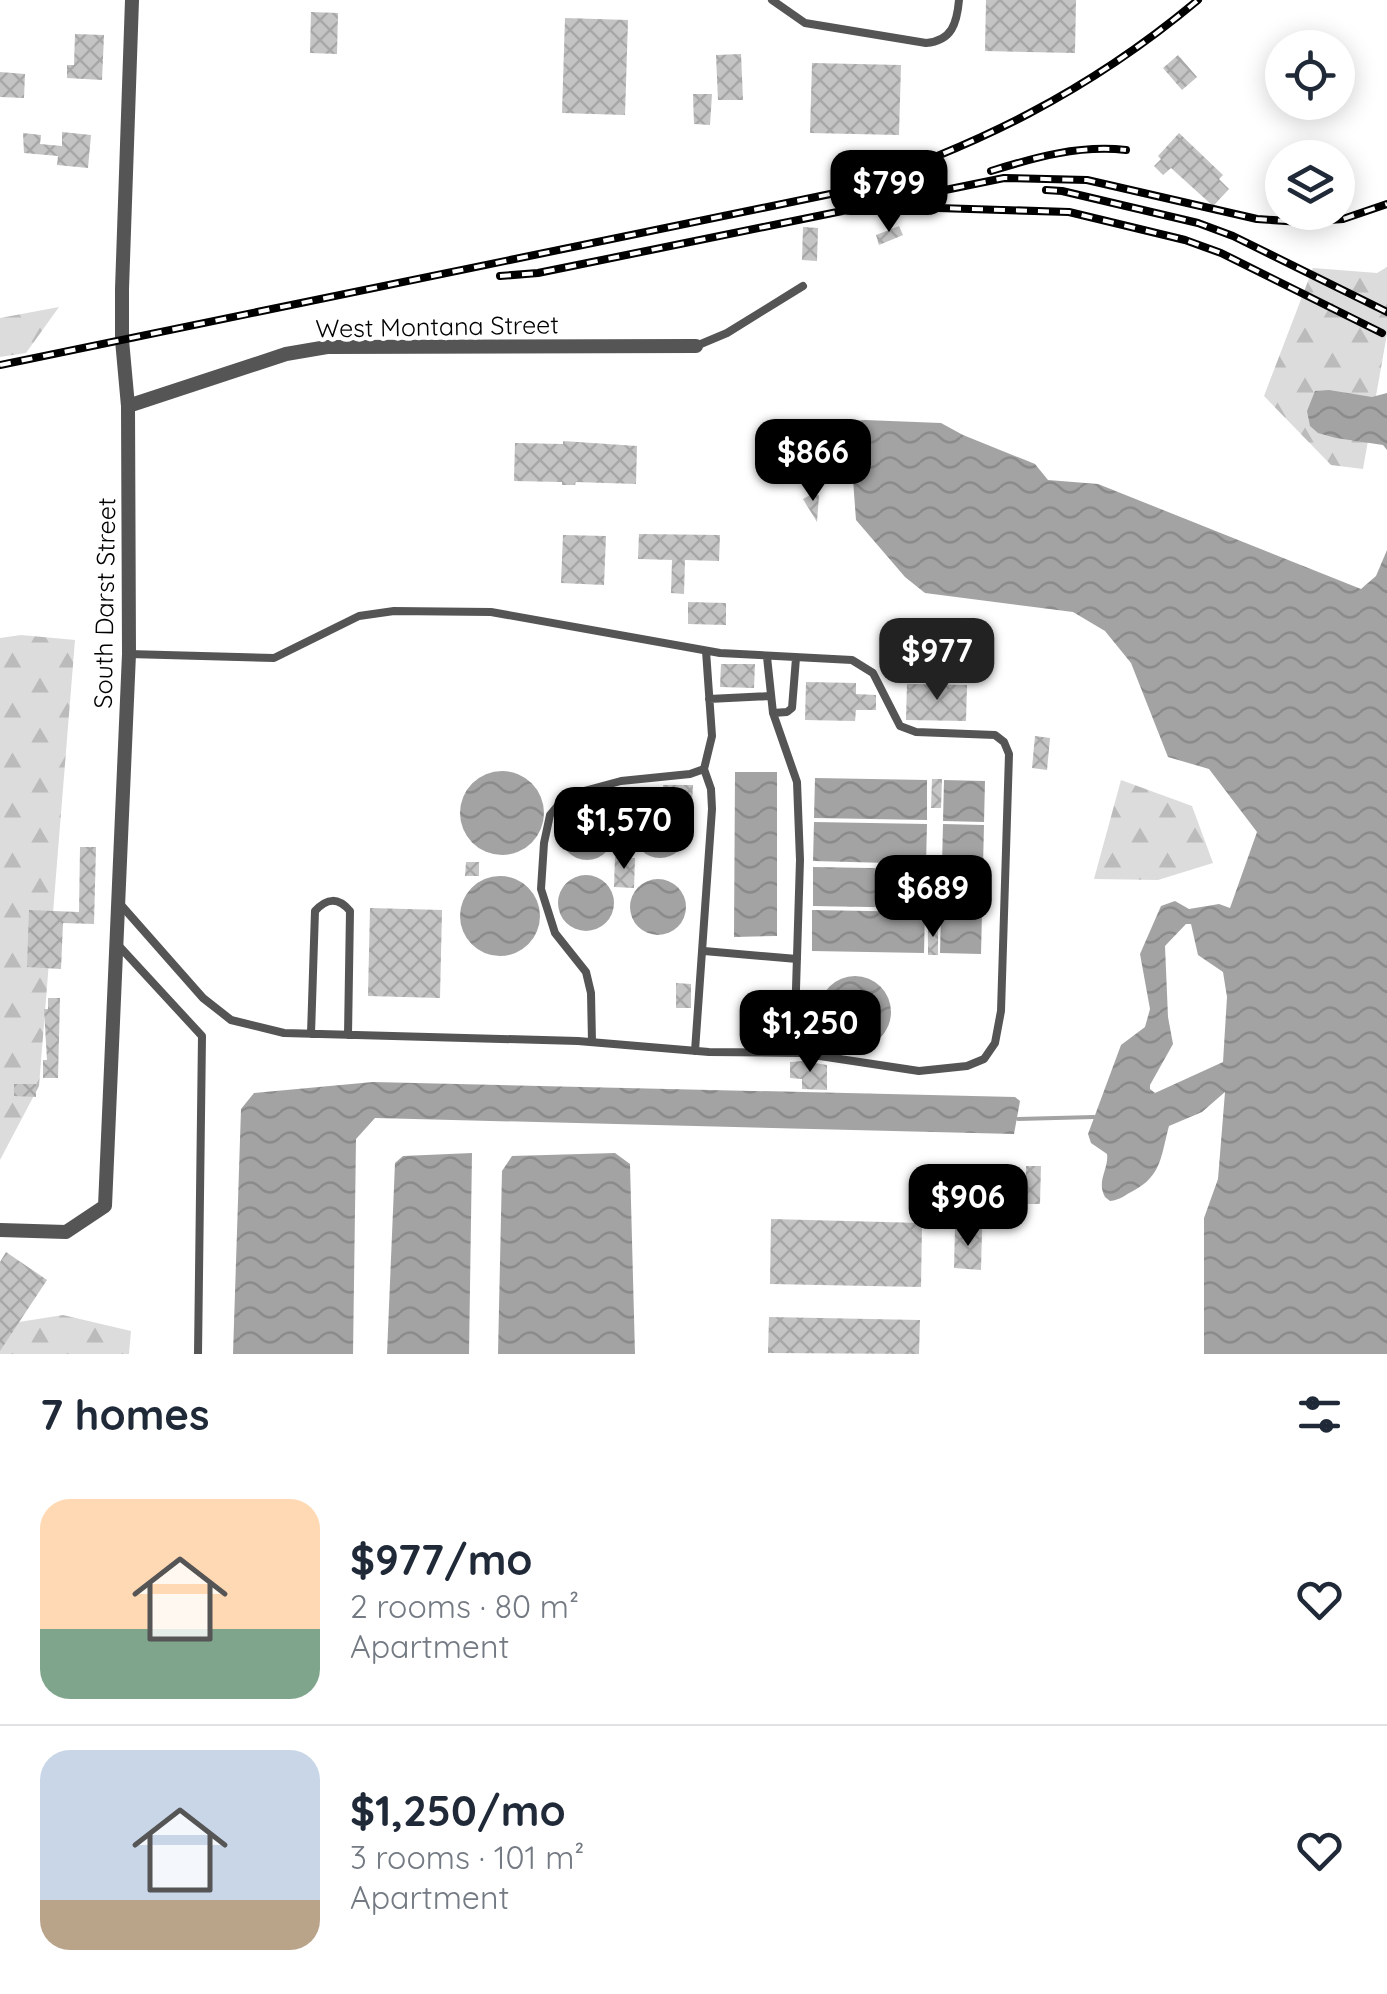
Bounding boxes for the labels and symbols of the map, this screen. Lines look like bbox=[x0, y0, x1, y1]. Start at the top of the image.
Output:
pin: $799 bbox=[830, 150, 948, 235]
street label: West Montana Street bbox=[315, 308, 559, 344]
pin: $866 bbox=[754, 419, 872, 504]
street label: South Darst Street bbox=[87, 497, 121, 709]
pin: $977 bbox=[878, 618, 996, 703]
pin: $1,570 bbox=[543, 787, 705, 872]
pin: $689 bbox=[874, 855, 992, 940]
pin: $1,250 bbox=[729, 990, 891, 1075]
pin: $906 bbox=[909, 1164, 1027, 1249]

